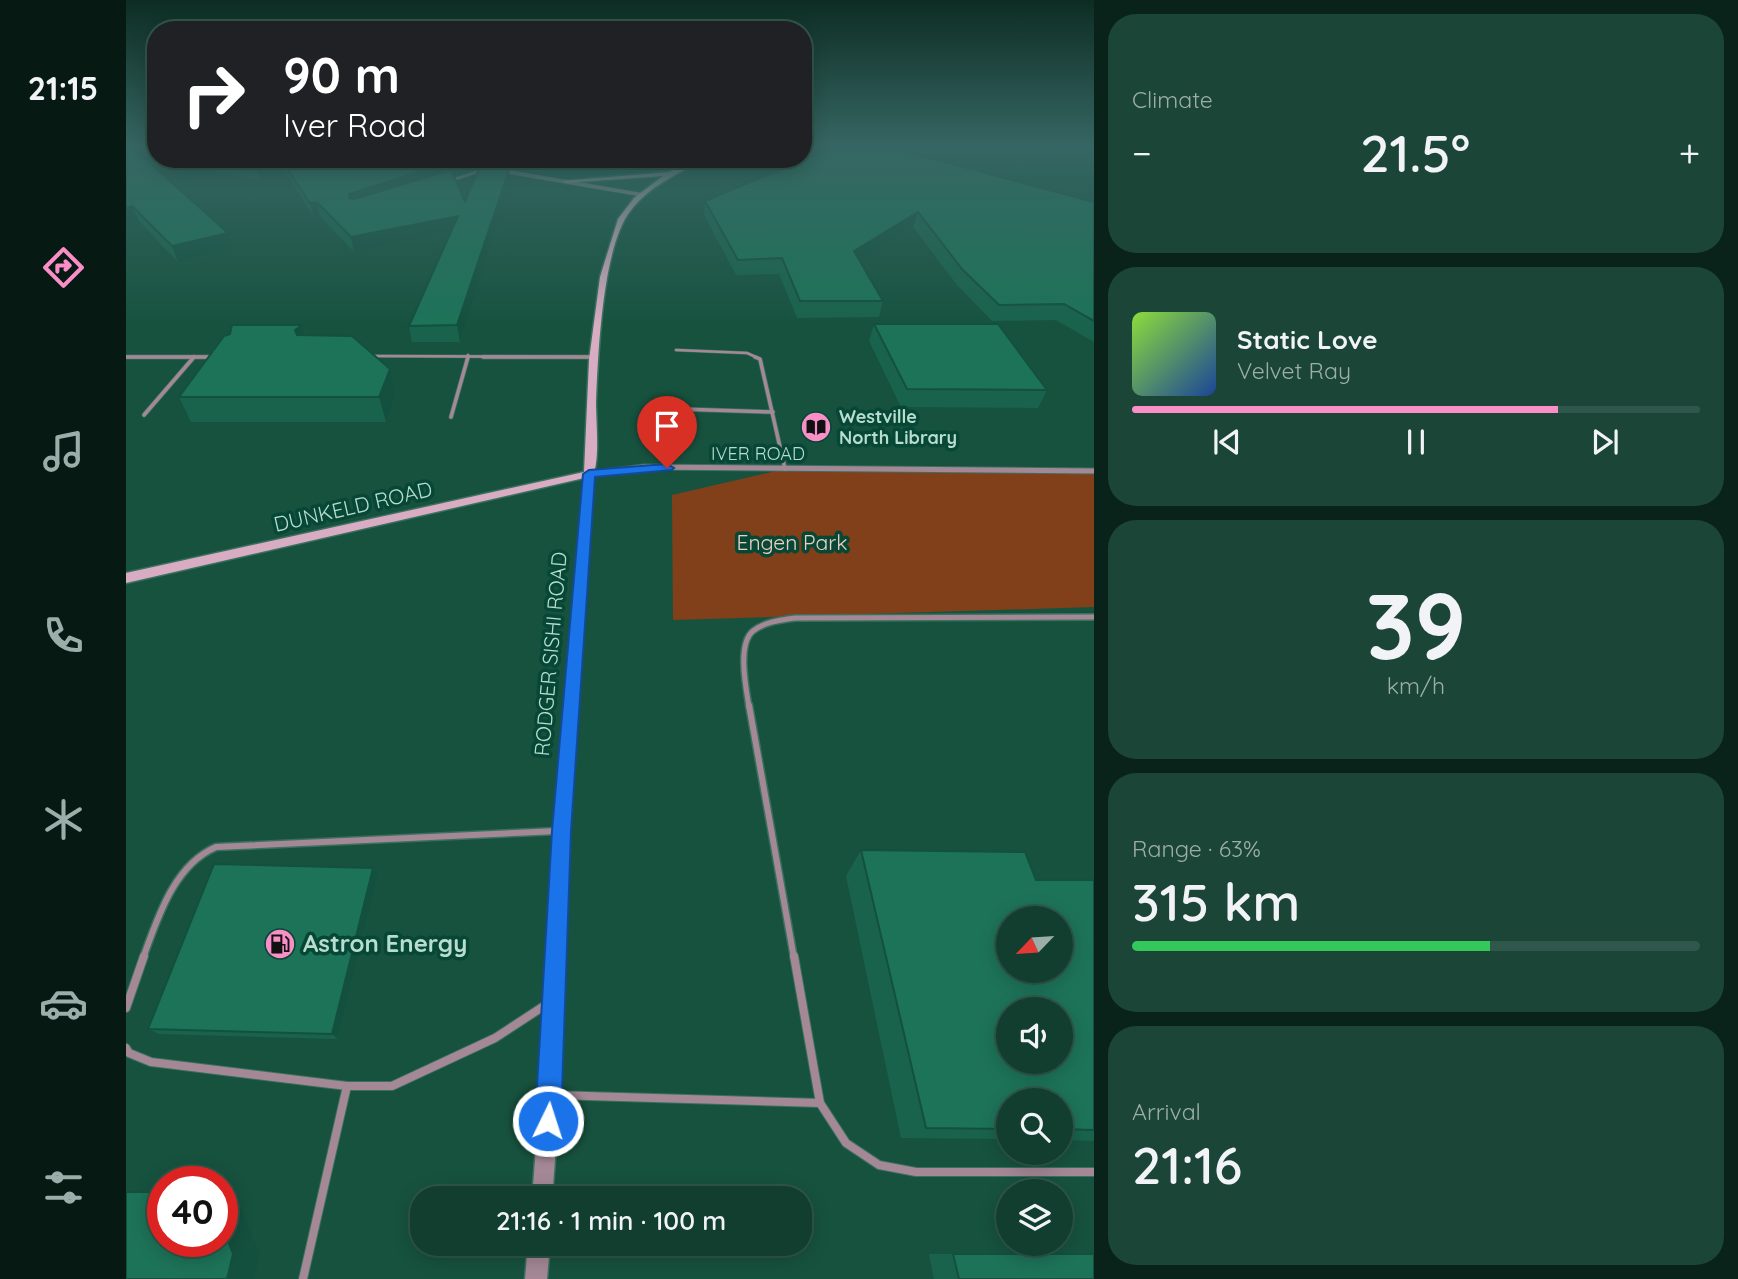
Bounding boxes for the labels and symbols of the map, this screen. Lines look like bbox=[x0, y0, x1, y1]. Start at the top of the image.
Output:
pin bbox=[637, 396, 697, 468]
place label: Westville North Library bbox=[839, 405, 957, 449]
library icon: Westville North Library bbox=[799, 410, 833, 444]
street label: IVER ROAD bbox=[711, 442, 805, 465]
street label: DUNKELD ROAD bbox=[271, 475, 435, 537]
park label: Engen Park bbox=[737, 529, 847, 555]
street label: RODGER SISHI ROAD bbox=[528, 551, 572, 757]
north arrow bbox=[996, 906, 1073, 984]
fuel station icon: Astron Energy bbox=[263, 927, 297, 961]
place label: Astron Energy bbox=[303, 928, 467, 958]
position arrow bbox=[511, 1084, 585, 1158]
speed limit sign: 40 bbox=[147, 1166, 238, 1257]

